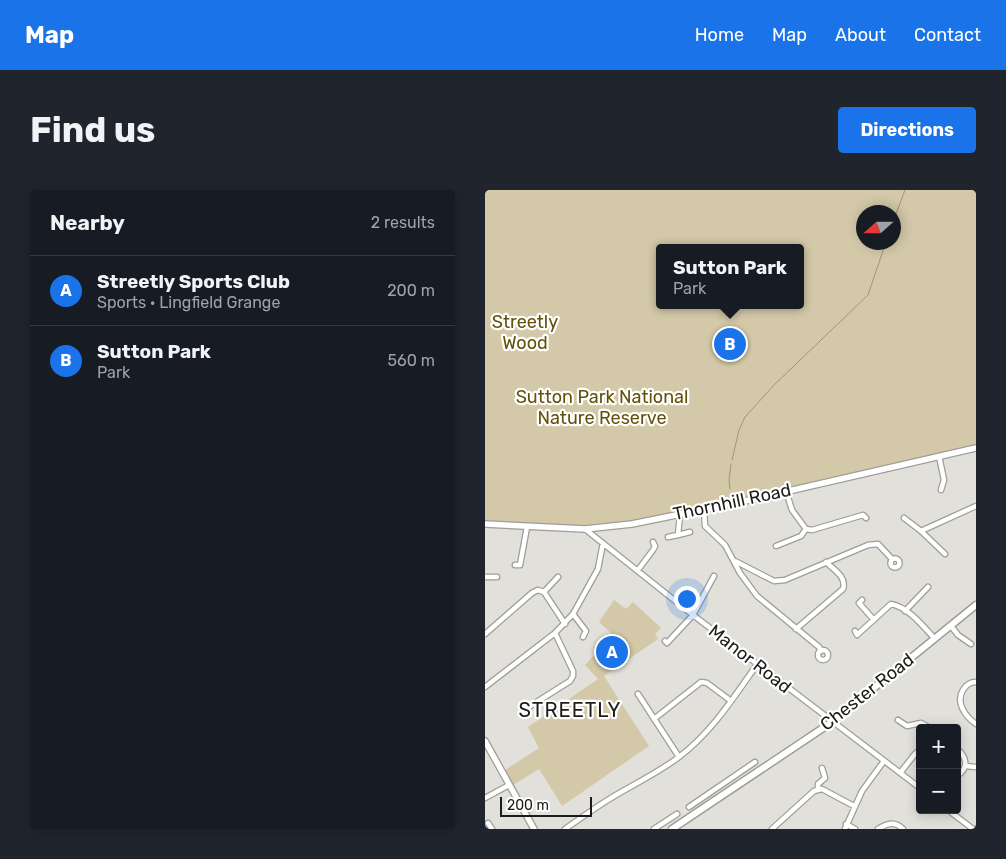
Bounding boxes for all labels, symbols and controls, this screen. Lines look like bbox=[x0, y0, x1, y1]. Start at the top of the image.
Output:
text: Map bbox=[25, 21, 74, 49]
text: Home bbox=[695, 24, 744, 46]
text: Map bbox=[772, 24, 807, 46]
text: About bbox=[835, 24, 886, 46]
text: Contact bbox=[914, 24, 981, 46]
button: Directions bbox=[838, 107, 976, 153]
text: Find us bbox=[30, 109, 155, 151]
north arrow bbox=[856, 205, 901, 250]
text: Nearby bbox=[50, 210, 125, 235]
text: 2 results bbox=[371, 213, 435, 232]
popup bbox=[656, 244, 804, 309]
text: Sutton Park bbox=[673, 256, 787, 279]
text: Streetly Sports Club bbox=[97, 270, 290, 293]
text: Park bbox=[673, 279, 706, 298]
text: A bbox=[60, 281, 72, 300]
text: 200 m bbox=[387, 281, 435, 300]
text: Sports · Lingfield Grange bbox=[97, 293, 280, 312]
park label: Streetly Wood bbox=[492, 311, 558, 354]
pin: B bbox=[714, 325, 746, 363]
text: Sutton Park bbox=[97, 340, 211, 363]
text: B bbox=[60, 351, 72, 370]
text: 560 m bbox=[388, 351, 435, 370]
text: Park bbox=[97, 363, 130, 382]
park label: Sutton Park National Nature Reserve bbox=[516, 386, 688, 429]
street label: Thornhill Road bbox=[671, 479, 793, 525]
your location bbox=[674, 586, 700, 612]
street label: Manor Road bbox=[704, 620, 796, 698]
pin: A bbox=[596, 633, 628, 671]
street label: Chester Road bbox=[816, 649, 918, 735]
district label: STREETLY bbox=[519, 698, 621, 722]
map controls bbox=[916, 724, 961, 814]
button: + bbox=[916, 724, 961, 769]
button: − bbox=[916, 769, 961, 814]
scale bar bbox=[500, 794, 593, 817]
text: 200 m bbox=[507, 797, 549, 814]

